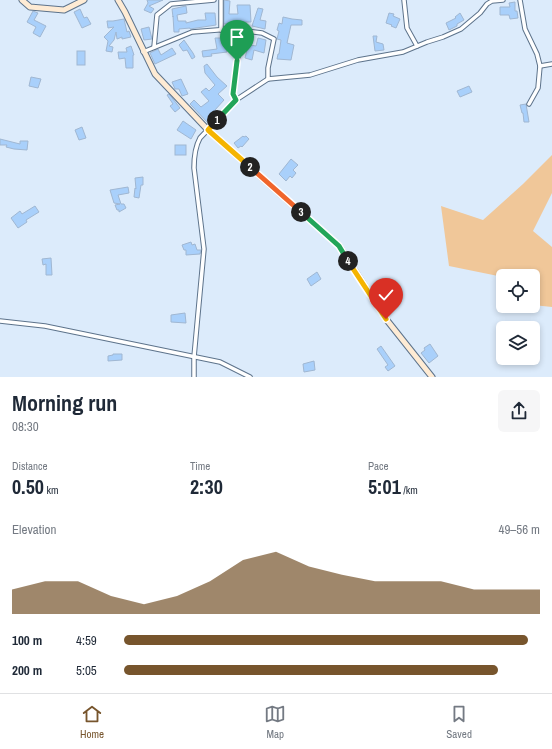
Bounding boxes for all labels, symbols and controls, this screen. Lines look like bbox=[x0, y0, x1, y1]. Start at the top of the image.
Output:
pin bbox=[220, 20, 254, 61]
icon: arrive bbox=[226, 26, 248, 48]
pin: 1 bbox=[207, 110, 227, 130]
text: 1 bbox=[214, 113, 220, 127]
pin: 2 bbox=[240, 157, 260, 177]
text: 2 bbox=[247, 160, 253, 174]
pin: 3 bbox=[291, 202, 311, 222]
text: 3 bbox=[298, 205, 304, 219]
pin: 4 bbox=[338, 251, 358, 271]
text: 4 bbox=[345, 254, 351, 268]
map controls bbox=[496, 269, 540, 365]
button: locate bbox=[496, 269, 540, 313]
pin bbox=[369, 278, 403, 319]
icon: check bbox=[375, 284, 397, 306]
button: layers bbox=[496, 321, 540, 365]
text: Morning run bbox=[12, 388, 117, 418]
button: share bbox=[498, 390, 540, 432]
text: 08:30 bbox=[12, 418, 39, 435]
text: Distance bbox=[12, 459, 48, 473]
text: Time bbox=[190, 459, 210, 473]
text: Pace bbox=[368, 459, 389, 473]
text: 0.50 bbox=[12, 473, 44, 500]
text: 2:30 bbox=[190, 473, 223, 500]
text: 5:01 bbox=[368, 473, 401, 500]
text: km bbox=[44, 483, 58, 497]
text: /km bbox=[401, 483, 418, 497]
text: Elevation bbox=[12, 521, 56, 538]
text: 49–56 m bbox=[499, 521, 540, 538]
text: 100 m bbox=[12, 632, 42, 649]
text: 4:59 bbox=[76, 632, 97, 649]
text: 200 m bbox=[12, 662, 42, 679]
text: 5:05 bbox=[76, 662, 97, 679]
tab: Home bbox=[80, 703, 104, 741]
tab: Map bbox=[264, 703, 286, 741]
tab: Saved bbox=[446, 703, 472, 741]

